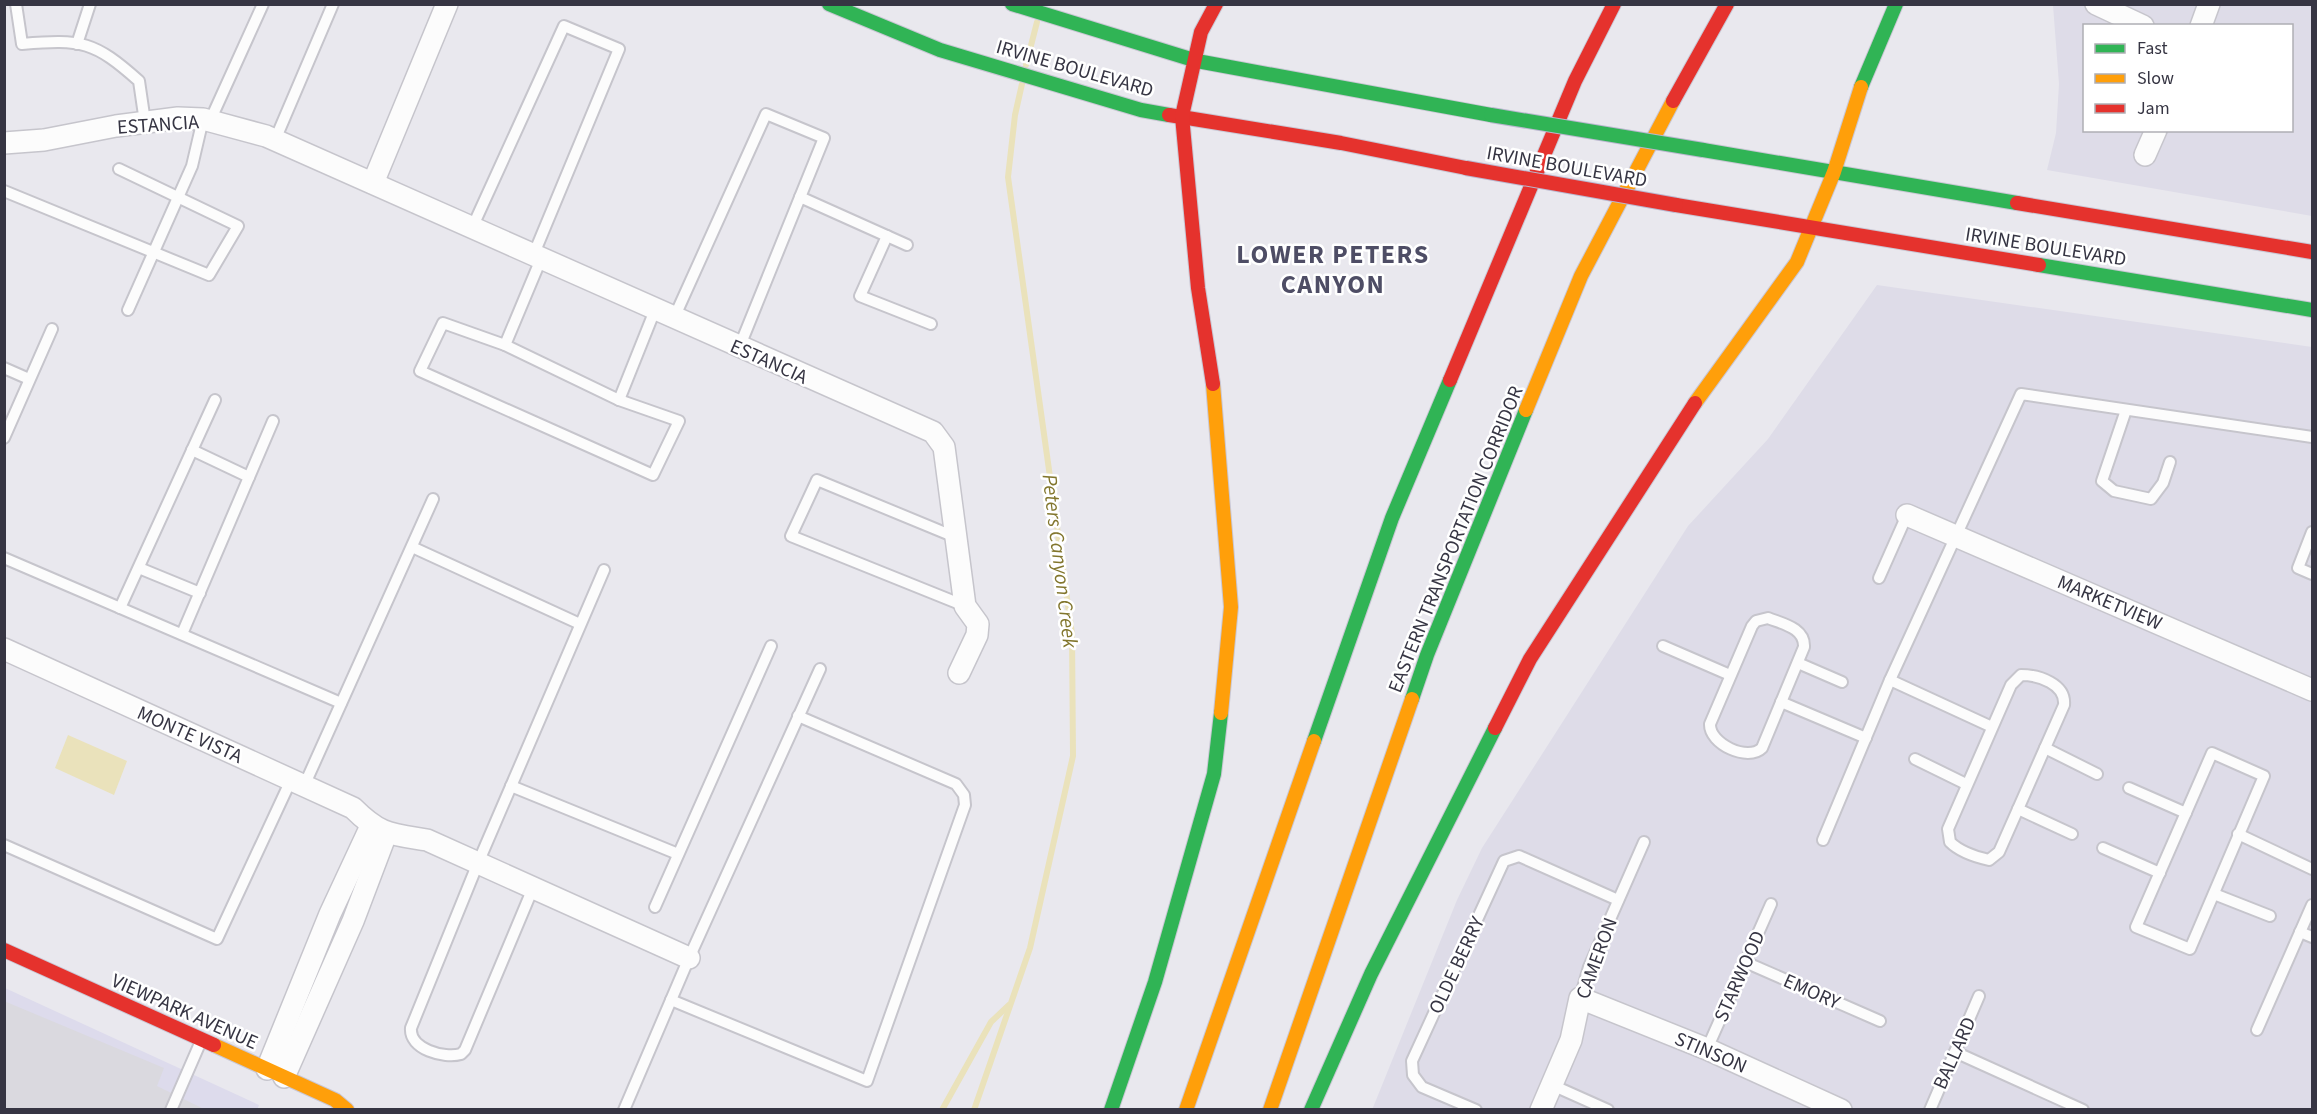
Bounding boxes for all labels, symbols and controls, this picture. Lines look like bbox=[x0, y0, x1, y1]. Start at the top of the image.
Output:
legend bbox=[2083, 24, 2293, 132]
street label: IRVINE BOULEVARD bbox=[993, 33, 1157, 105]
text: Fast bbox=[2137, 36, 2168, 61]
text: Slow bbox=[2137, 66, 2174, 91]
text: Jam bbox=[2137, 96, 2170, 121]
street label: ESTANCIA bbox=[116, 108, 200, 142]
street label: IRVINE BOULEVARD bbox=[1484, 139, 1649, 195]
street label: IRVINE BOULEVARD bbox=[1963, 220, 2128, 274]
district label: LOWER PETERS CANYON bbox=[1236, 236, 1430, 303]
street label: ESTANCIA bbox=[725, 332, 812, 391]
street label: EASTERN TRANSPORTATION CORRIDOR bbox=[1381, 382, 1530, 697]
water label: Peters Canyon Creek bbox=[1034, 472, 1086, 651]
street label: MARKETVIEW bbox=[2053, 568, 2167, 638]
street label: MONTE VISTA bbox=[132, 699, 247, 771]
street label: OLDE BERRY bbox=[1422, 912, 1492, 1019]
street label: CAMERON bbox=[1569, 914, 1625, 1003]
street label: STARWOOD bbox=[1707, 926, 1772, 1026]
street label: VIEWPARK AVENUE bbox=[107, 967, 262, 1057]
street label: EMORY bbox=[1779, 967, 1845, 1017]
street label: BALLARD bbox=[1927, 1013, 1983, 1094]
street label: STINSON bbox=[1670, 1025, 1751, 1081]

